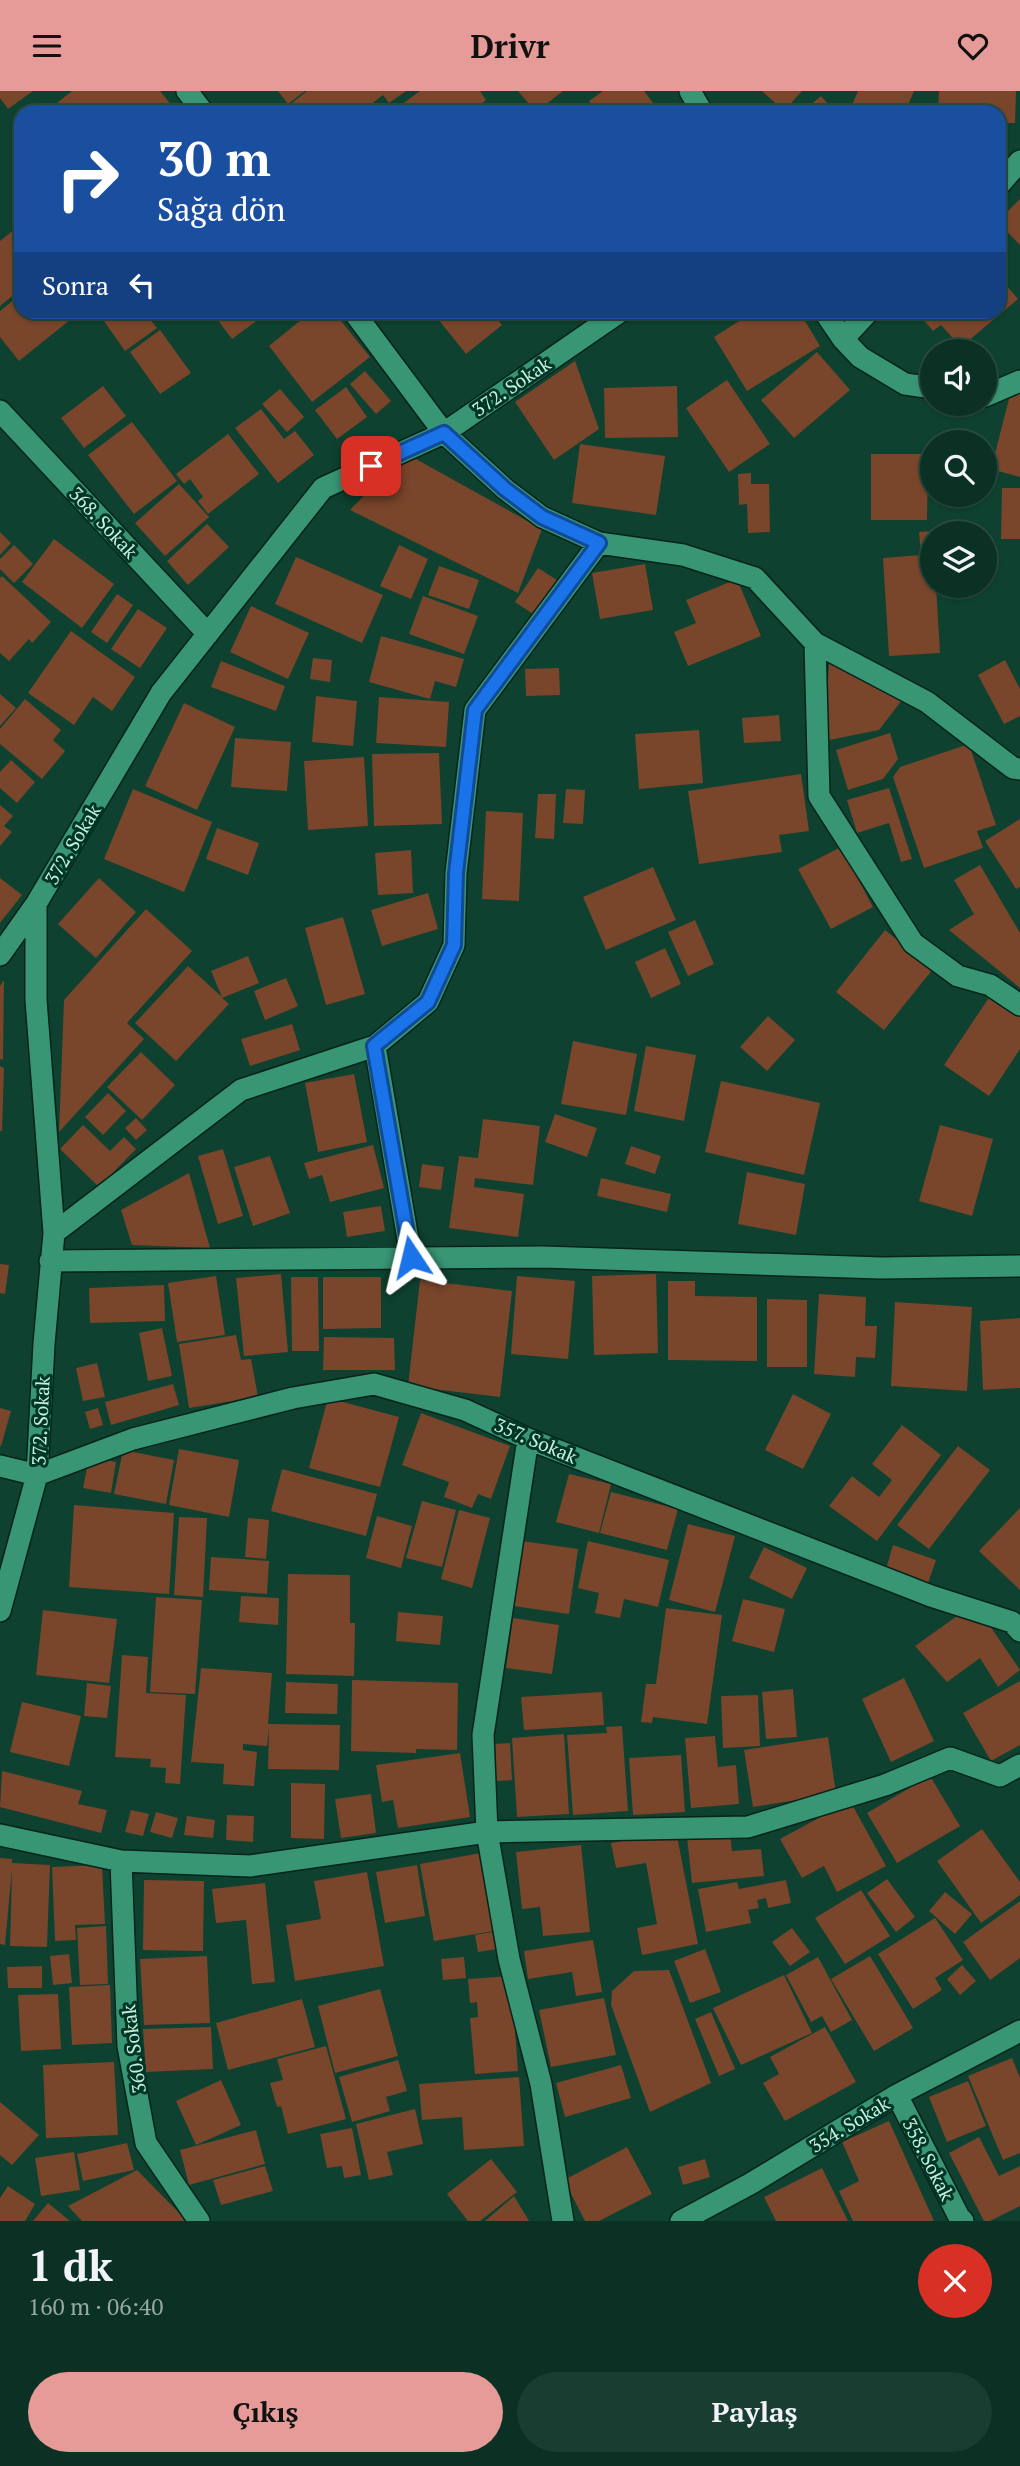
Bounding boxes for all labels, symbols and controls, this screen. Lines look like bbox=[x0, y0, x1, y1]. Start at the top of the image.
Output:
text: Drivr bbox=[470, 25, 550, 67]
icon: menu bbox=[28, 27, 66, 65]
icon: heart bbox=[954, 27, 992, 65]
text: 30 m bbox=[157, 125, 271, 190]
icon: right bbox=[42, 133, 133, 224]
text: Sağa dön bbox=[157, 188, 286, 230]
icon: left bbox=[123, 266, 161, 304]
text: Sonra bbox=[42, 268, 109, 302]
map controls bbox=[920, 339, 997, 598]
button: sound bbox=[920, 339, 997, 416]
street label: 372. Sokak bbox=[467, 351, 555, 421]
button: search bbox=[920, 430, 997, 507]
pin bbox=[341, 436, 401, 496]
icon: arrive bbox=[352, 447, 390, 485]
street label: 368. Sokak bbox=[64, 481, 144, 563]
button: layers bbox=[920, 521, 997, 598]
street label: 372. Sokak bbox=[38, 799, 106, 889]
position arrow bbox=[374, 1220, 448, 1294]
street label: 372. Sokak bbox=[25, 1375, 55, 1466]
street label: 357. Sokak bbox=[491, 1411, 581, 1469]
street label: 360. Sokak bbox=[115, 2003, 151, 2095]
street label: 354. Sokak bbox=[804, 2090, 894, 2158]
street label: 358. Sokak bbox=[898, 2113, 961, 2205]
text: 1 dk bbox=[28, 2237, 113, 2293]
button: close bbox=[918, 2244, 992, 2318]
text: 160 m · 06:40 bbox=[28, 2291, 163, 2322]
button: Çıkış bbox=[28, 2372, 503, 2452]
button: Paylaş bbox=[517, 2372, 992, 2452]

